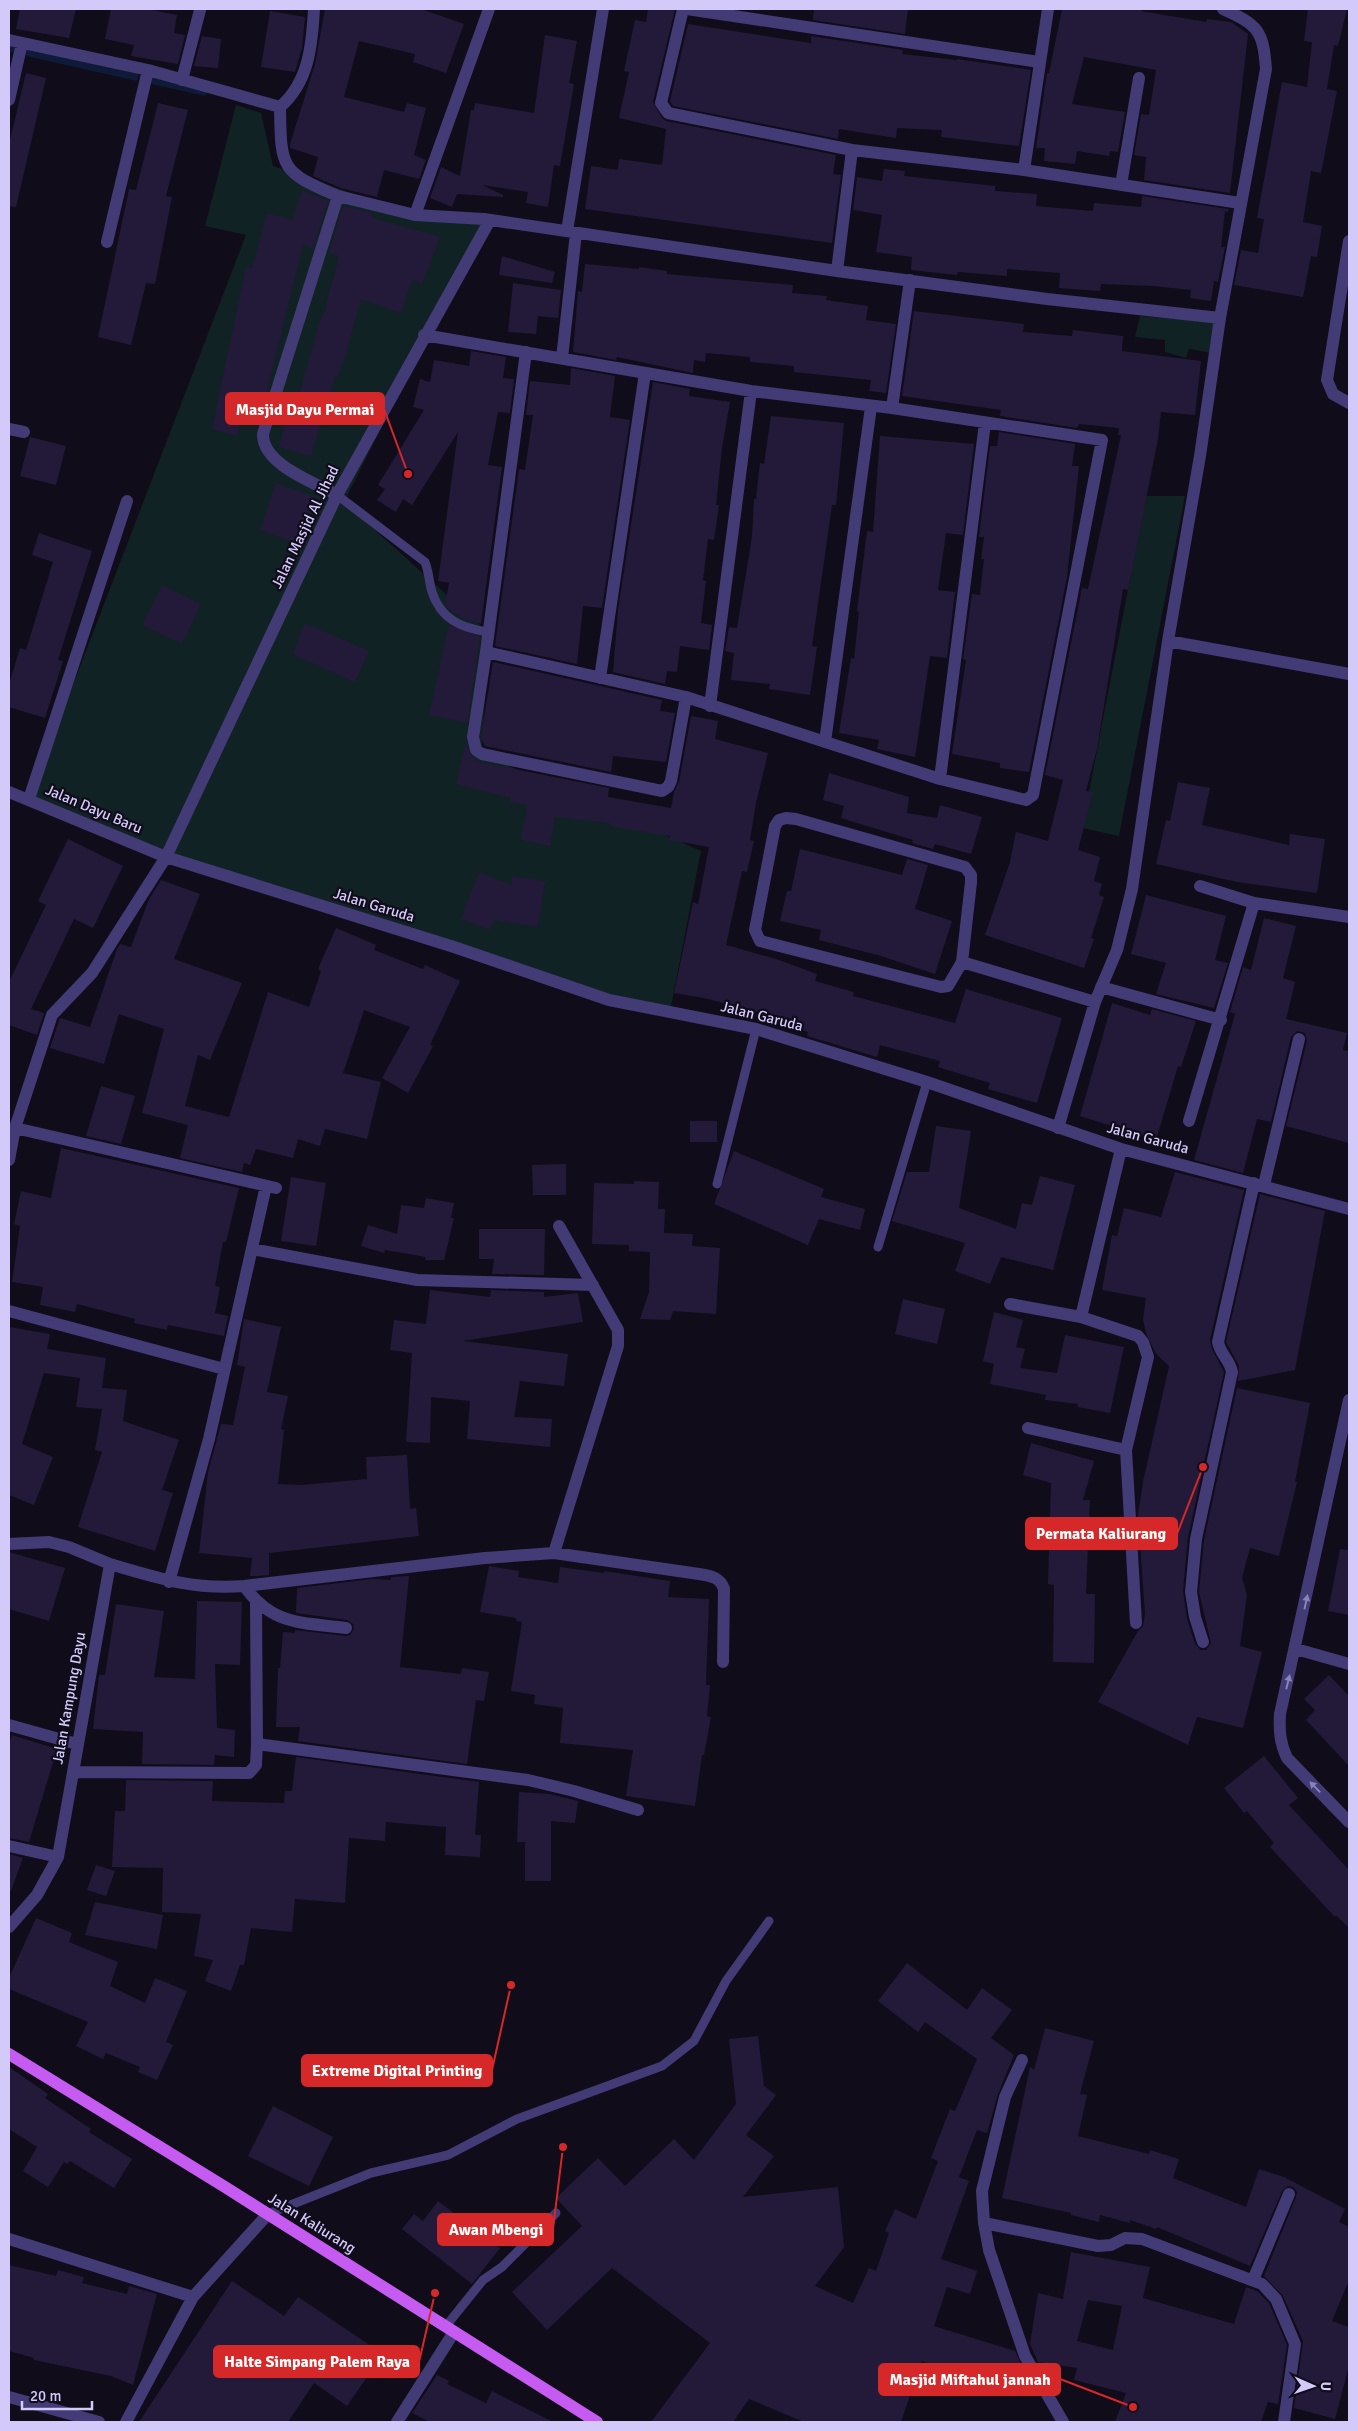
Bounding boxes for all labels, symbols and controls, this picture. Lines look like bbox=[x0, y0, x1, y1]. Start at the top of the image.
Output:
callout: Masjid Dayu Permai bbox=[226, 393, 384, 424]
text: Masjid Dayu Permai bbox=[236, 400, 374, 420]
street label: Jalan Masjid Al Jihad bbox=[267, 463, 343, 591]
street label: Jalan Dayu Baru bbox=[43, 781, 145, 837]
street label: Jalan Garuda bbox=[331, 884, 417, 926]
street label: Jalan Garuda bbox=[719, 997, 805, 1035]
street label: Jalan Garuda bbox=[1105, 1118, 1191, 1158]
callout: Permata Kaliurang bbox=[1026, 1518, 1177, 1549]
text: Permata Kaliurang bbox=[1036, 1524, 1167, 1544]
one-way arrow bbox=[1302, 1594, 1310, 1609]
street label: Jalan Kampung Dayu bbox=[49, 1631, 89, 1765]
one-way arrow bbox=[1284, 1674, 1292, 1689]
one-way arrow bbox=[1310, 1781, 1322, 1793]
callout: Extreme Digital Printing bbox=[302, 2055, 492, 2086]
text: Extreme Digital Printing bbox=[312, 2061, 483, 2081]
street label: Jalan Kaliurang bbox=[265, 2189, 359, 2257]
callout: Awan Mbengi bbox=[438, 2214, 553, 2245]
text: Awan Mbengi bbox=[449, 2220, 543, 2240]
callout: Halte Simpang Palem Raya bbox=[214, 2346, 419, 2377]
text: Halte Simpang Palem Raya bbox=[224, 2352, 410, 2372]
north arrow bbox=[1288, 2361, 1338, 2411]
callout: Masjid Miftahul jannah bbox=[879, 2364, 1060, 2395]
text: Masjid Miftahul jannah bbox=[889, 2370, 1051, 2390]
scale bar bbox=[22, 2378, 92, 2410]
text: U bbox=[1317, 2381, 1334, 2391]
text: 20 m bbox=[30, 2387, 61, 2405]

